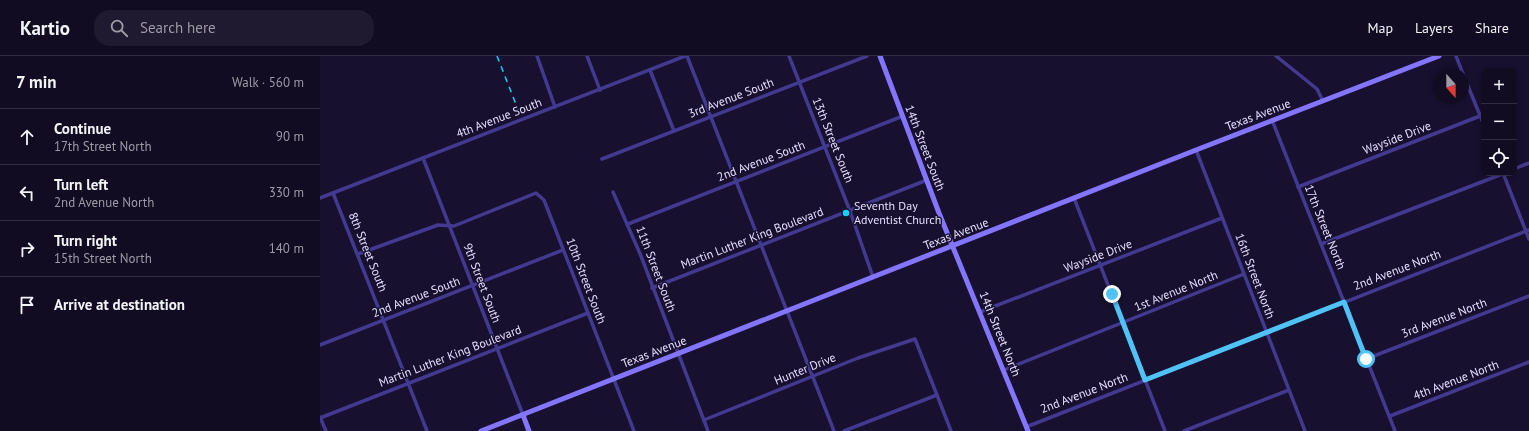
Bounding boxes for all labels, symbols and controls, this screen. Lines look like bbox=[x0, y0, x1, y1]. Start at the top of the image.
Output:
search box bbox=[94, 10, 374, 46]
text: Kartio bbox=[20, 16, 70, 40]
icon: search bbox=[108, 17, 130, 39]
text: Search here bbox=[140, 18, 216, 37]
text: Map bbox=[1367, 19, 1393, 37]
text: Layers bbox=[1415, 19, 1453, 37]
text: Share bbox=[1475, 19, 1509, 37]
north arrow bbox=[1433, 68, 1469, 104]
map controls bbox=[1481, 68, 1517, 176]
button: + bbox=[1481, 68, 1517, 104]
text: 7 min bbox=[16, 71, 57, 93]
text: Walk · 560 m bbox=[232, 74, 304, 91]
street label: 3rd Avenue South bbox=[686, 74, 776, 121]
street label: 4th Avenue South bbox=[454, 94, 544, 141]
street label: 13th Street South bbox=[810, 95, 857, 185]
street label: Texas Avenue bbox=[1223, 95, 1292, 134]
street label: 14th Street South bbox=[902, 103, 949, 193]
button: − bbox=[1481, 104, 1517, 140]
street label: Wayside Drive bbox=[1361, 118, 1433, 157]
text: Continue bbox=[54, 119, 111, 138]
icon: ahead bbox=[16, 126, 38, 148]
text: 90 m bbox=[276, 128, 304, 145]
street label: 2nd Avenue South bbox=[715, 137, 807, 184]
text: 17th Street North bbox=[54, 138, 152, 155]
button: locate bbox=[1481, 140, 1517, 176]
text: Turn left bbox=[54, 175, 108, 194]
icon: left bbox=[16, 182, 38, 204]
street label: 17th Street North bbox=[1302, 182, 1349, 271]
text: 330 m bbox=[269, 184, 304, 201]
text: 2nd Avenue North bbox=[54, 194, 154, 211]
place label: Seventh Day Adventist Church bbox=[854, 198, 941, 227]
street label: Martin Luther King Boulevard bbox=[678, 203, 825, 272]
marker: Seventh Day Adventist Church bbox=[841, 208, 851, 218]
street label: 8th Street South bbox=[346, 210, 391, 294]
street label: Texas Avenue bbox=[921, 214, 990, 253]
street label: 11th Street South bbox=[633, 224, 680, 314]
text: Turn right bbox=[54, 231, 117, 250]
street label: 16th Street North bbox=[1232, 231, 1279, 321]
street label: 10th Street South bbox=[563, 236, 610, 326]
street label: Wayside Drive bbox=[1062, 236, 1134, 275]
icon: right bbox=[16, 238, 38, 260]
text: 140 m bbox=[269, 240, 304, 257]
street label: 9th Street South bbox=[460, 241, 505, 325]
street label: 2nd Avenue North bbox=[1351, 246, 1443, 293]
text: 15th Street North bbox=[54, 250, 152, 267]
street label: 1st Avenue North bbox=[1132, 267, 1220, 314]
street label: 2nd Avenue South bbox=[370, 273, 462, 320]
route end bbox=[1103, 285, 1121, 303]
street label: 14th Street North bbox=[977, 289, 1024, 379]
icon: arrive bbox=[16, 294, 38, 316]
street label: 3rd Avenue North bbox=[1399, 294, 1489, 341]
text: Arrive at destination bbox=[54, 295, 185, 314]
street label: Martin Luther King Boulevard bbox=[376, 321, 523, 390]
street label: Texas Avenue bbox=[619, 332, 688, 371]
street label: Hunter Drive bbox=[772, 349, 838, 388]
route start bbox=[1357, 350, 1375, 368]
street label: 4th Avenue North bbox=[1411, 356, 1501, 403]
street label: 2nd Avenue North bbox=[1038, 369, 1130, 416]

